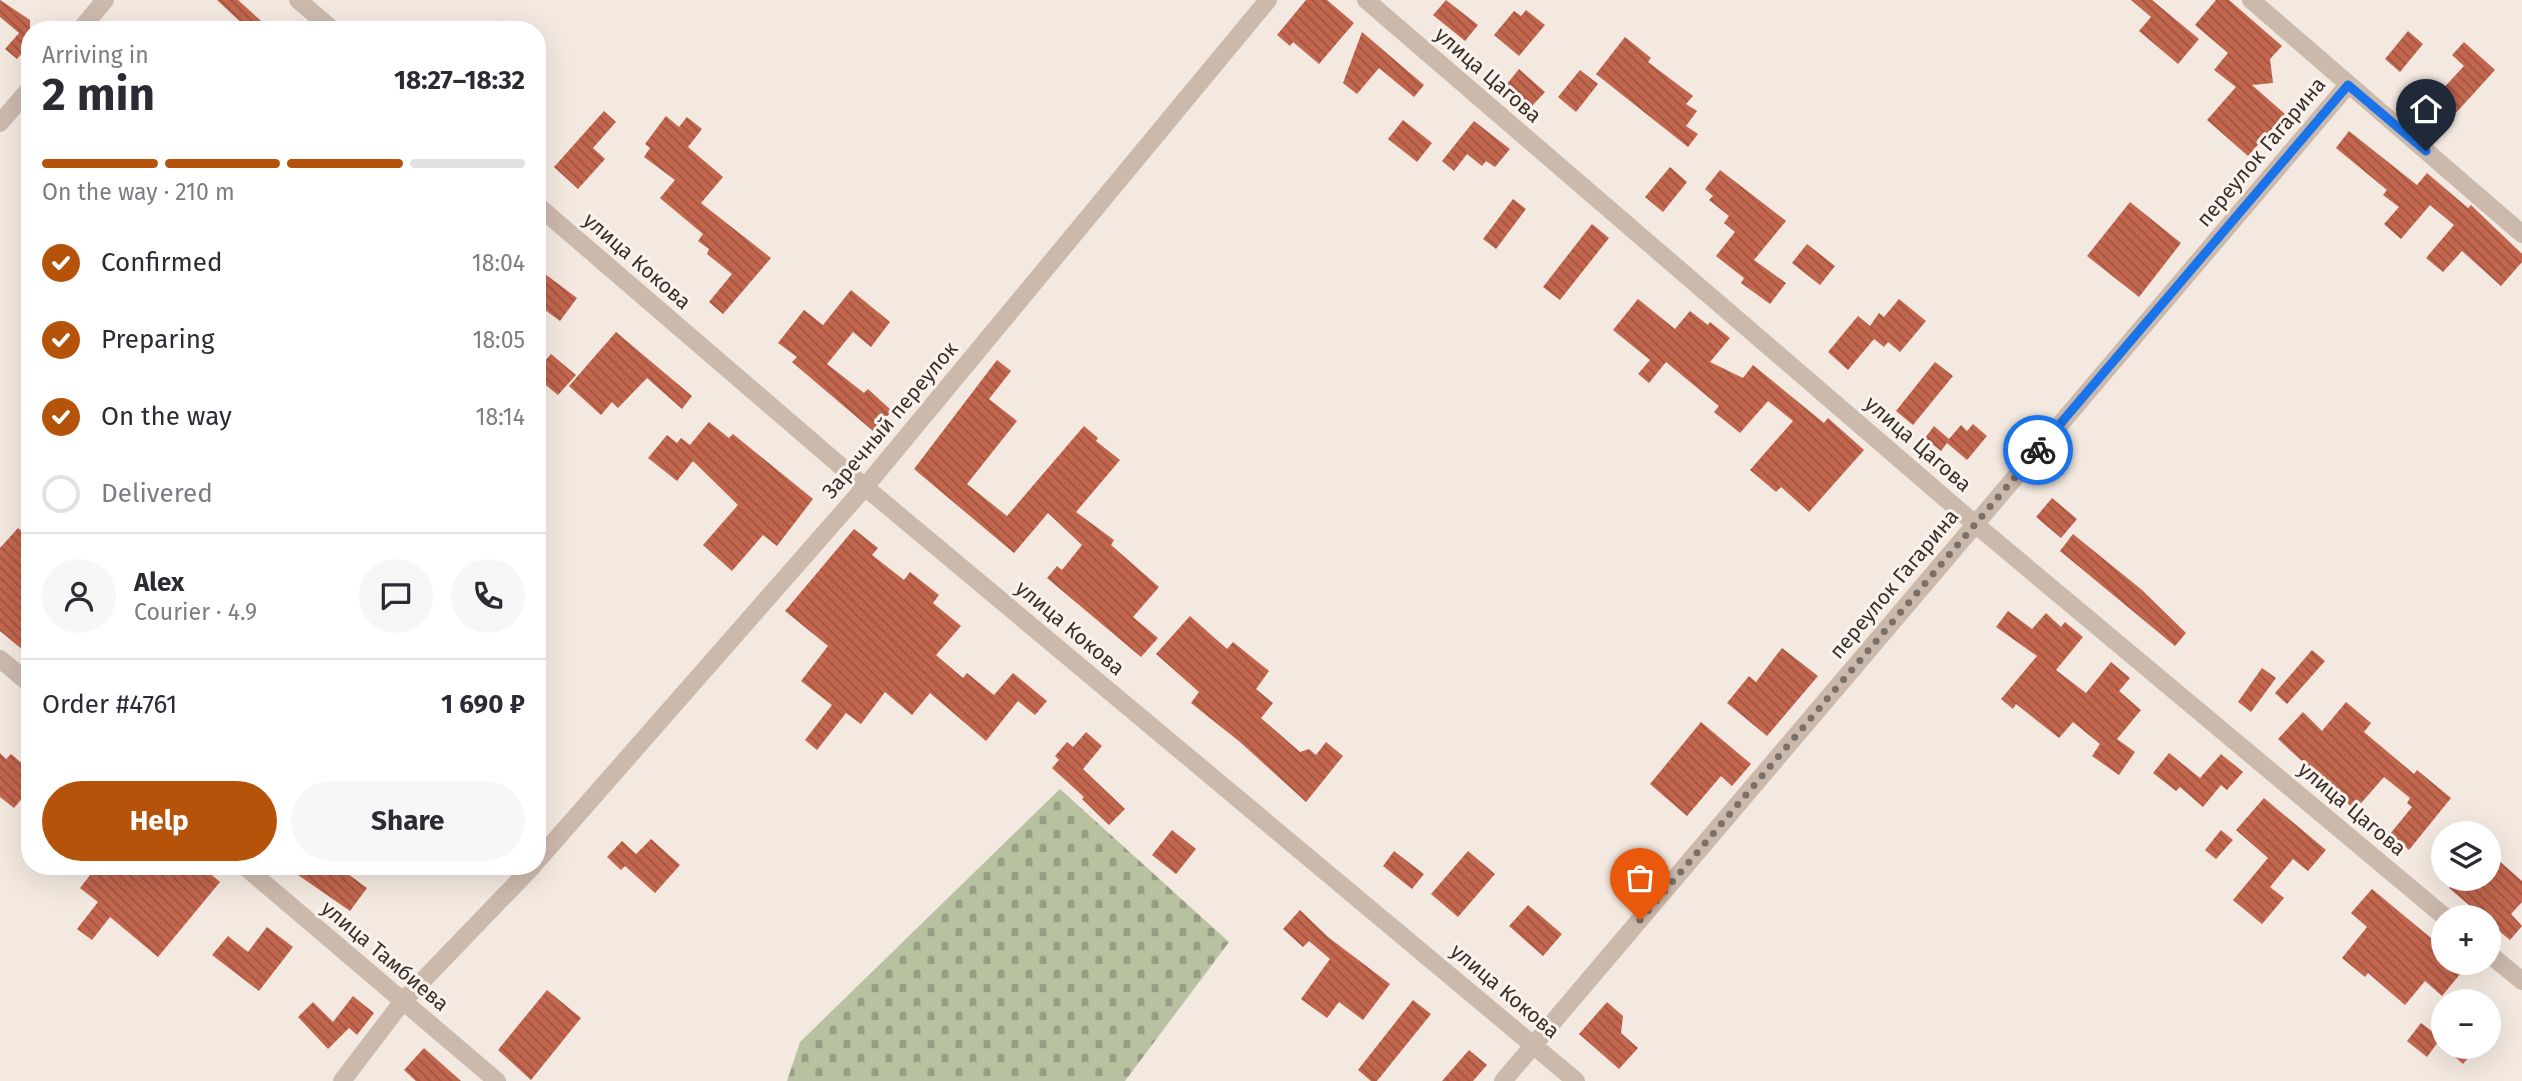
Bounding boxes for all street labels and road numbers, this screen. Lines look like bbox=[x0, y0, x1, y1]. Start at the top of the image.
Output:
street label: улица Цагова bbox=[1429, 21, 1547, 129]
street label: переулок Гагарина bbox=[2191, 72, 2331, 232]
street label: улица Кокова bbox=[578, 207, 696, 315]
street label: Заречный переулок bbox=[817, 336, 963, 504]
street label: улица Цагова bbox=[1859, 390, 1977, 498]
street label: переулок Гагарина bbox=[1824, 504, 1964, 664]
street label: улица Кокова bbox=[1010, 575, 1130, 681]
street label: улица Цагова bbox=[2293, 756, 2411, 862]
street label: улица Тамбиева bbox=[316, 895, 454, 1017]
street label: улица Кокова bbox=[1445, 938, 1565, 1044]

